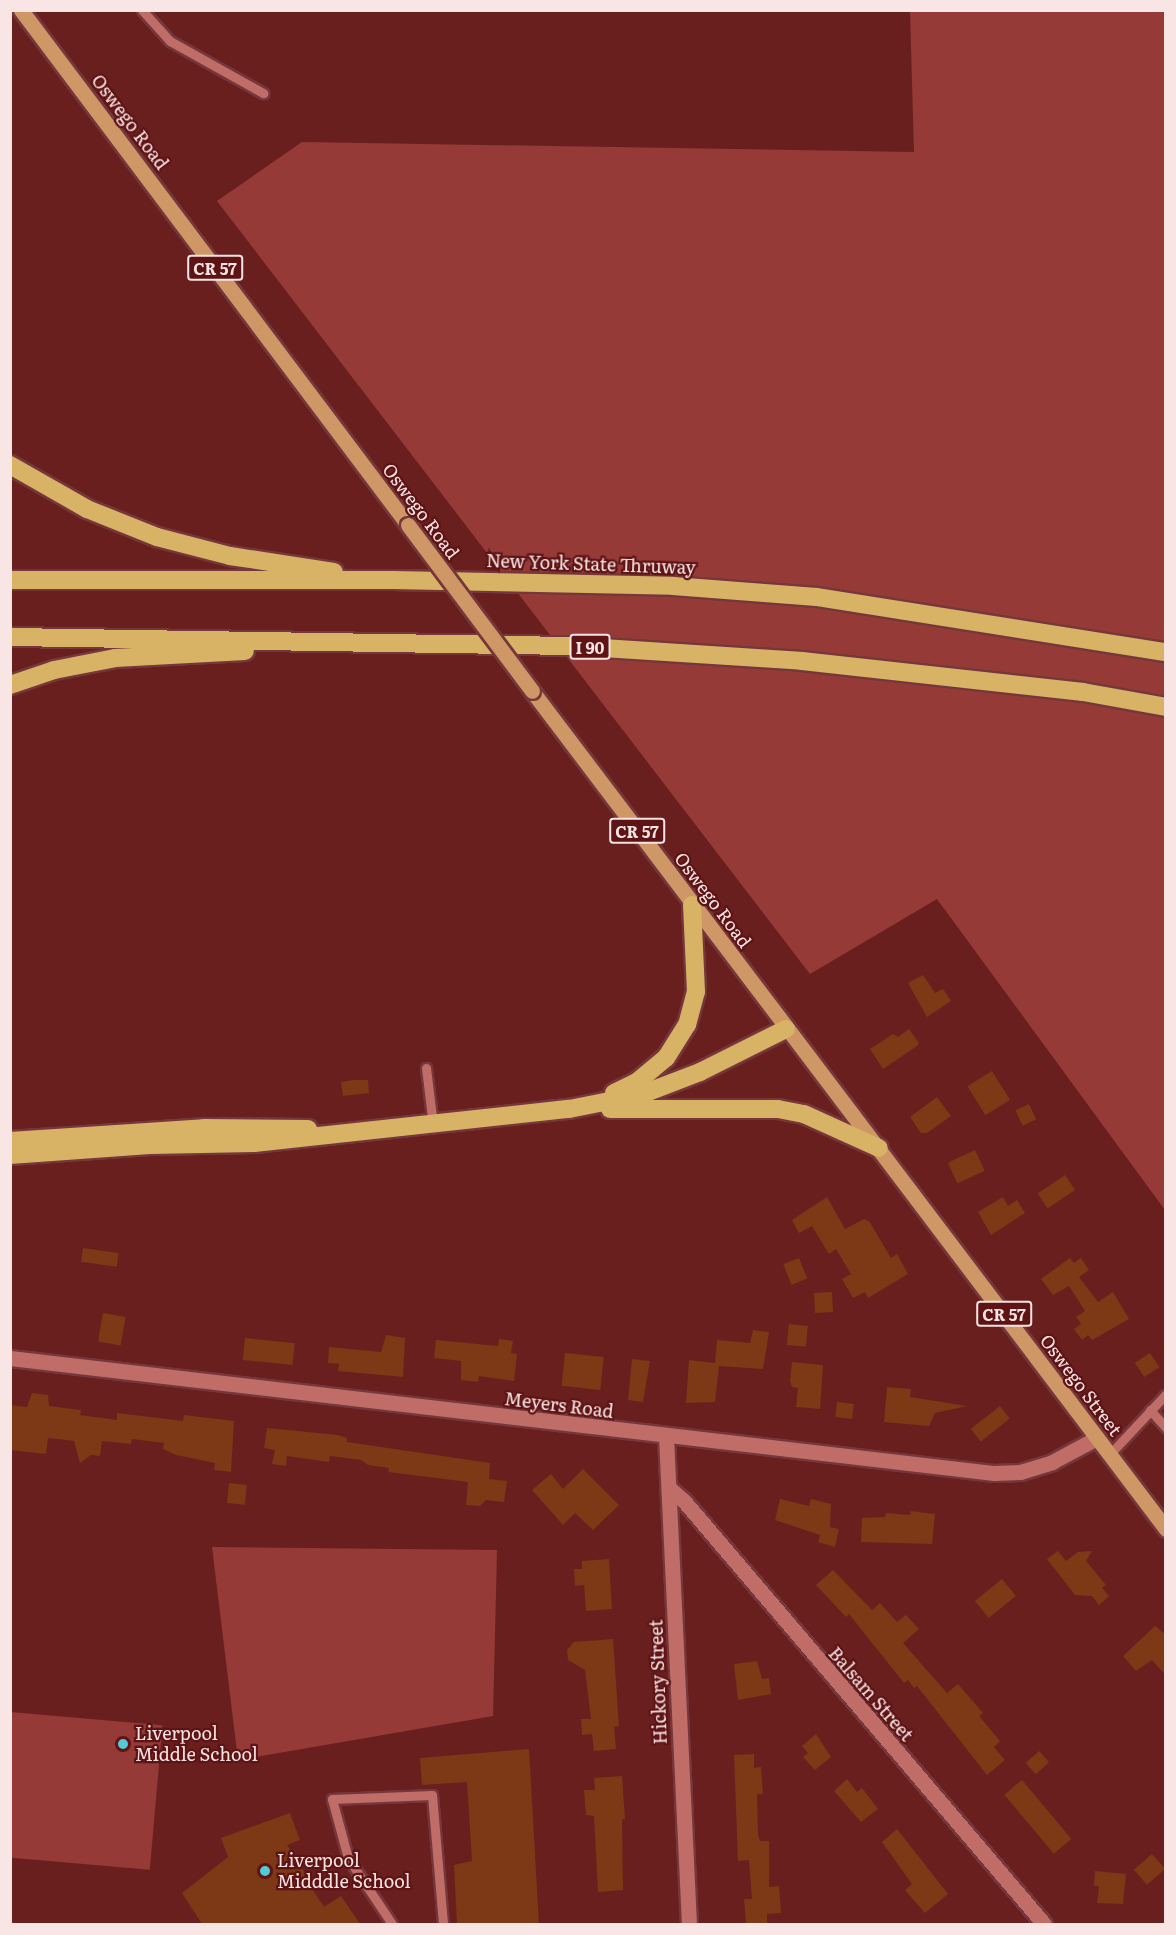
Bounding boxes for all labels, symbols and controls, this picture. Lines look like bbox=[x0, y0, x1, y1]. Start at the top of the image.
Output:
street label: Oswego Road bbox=[87, 70, 173, 174]
road number: CR 57 bbox=[186, 255, 244, 281]
street label: Oswego Road bbox=[378, 459, 464, 563]
street label: New York State Thruway bbox=[486, 550, 696, 578]
road number: I 90 bbox=[569, 634, 611, 660]
road number: CR 57 bbox=[608, 818, 666, 844]
street label: Oswego Road bbox=[670, 848, 756, 952]
road number: CR 57 bbox=[976, 1301, 1032, 1327]
street label: Oswego Street bbox=[1036, 1330, 1126, 1440]
street label: Meyers Road bbox=[503, 1388, 615, 1422]
street label: Hickory Street bbox=[645, 1619, 671, 1745]
street label: Balsam Street bbox=[824, 1642, 918, 1746]
place label: Liverpool Middle School bbox=[135, 1723, 258, 1766]
marker: Liverpool Middle School bbox=[116, 1737, 130, 1751]
place label: Liverpool Midddle School bbox=[277, 1850, 411, 1892]
marker: Liverpool Midddle School bbox=[258, 1864, 272, 1878]

